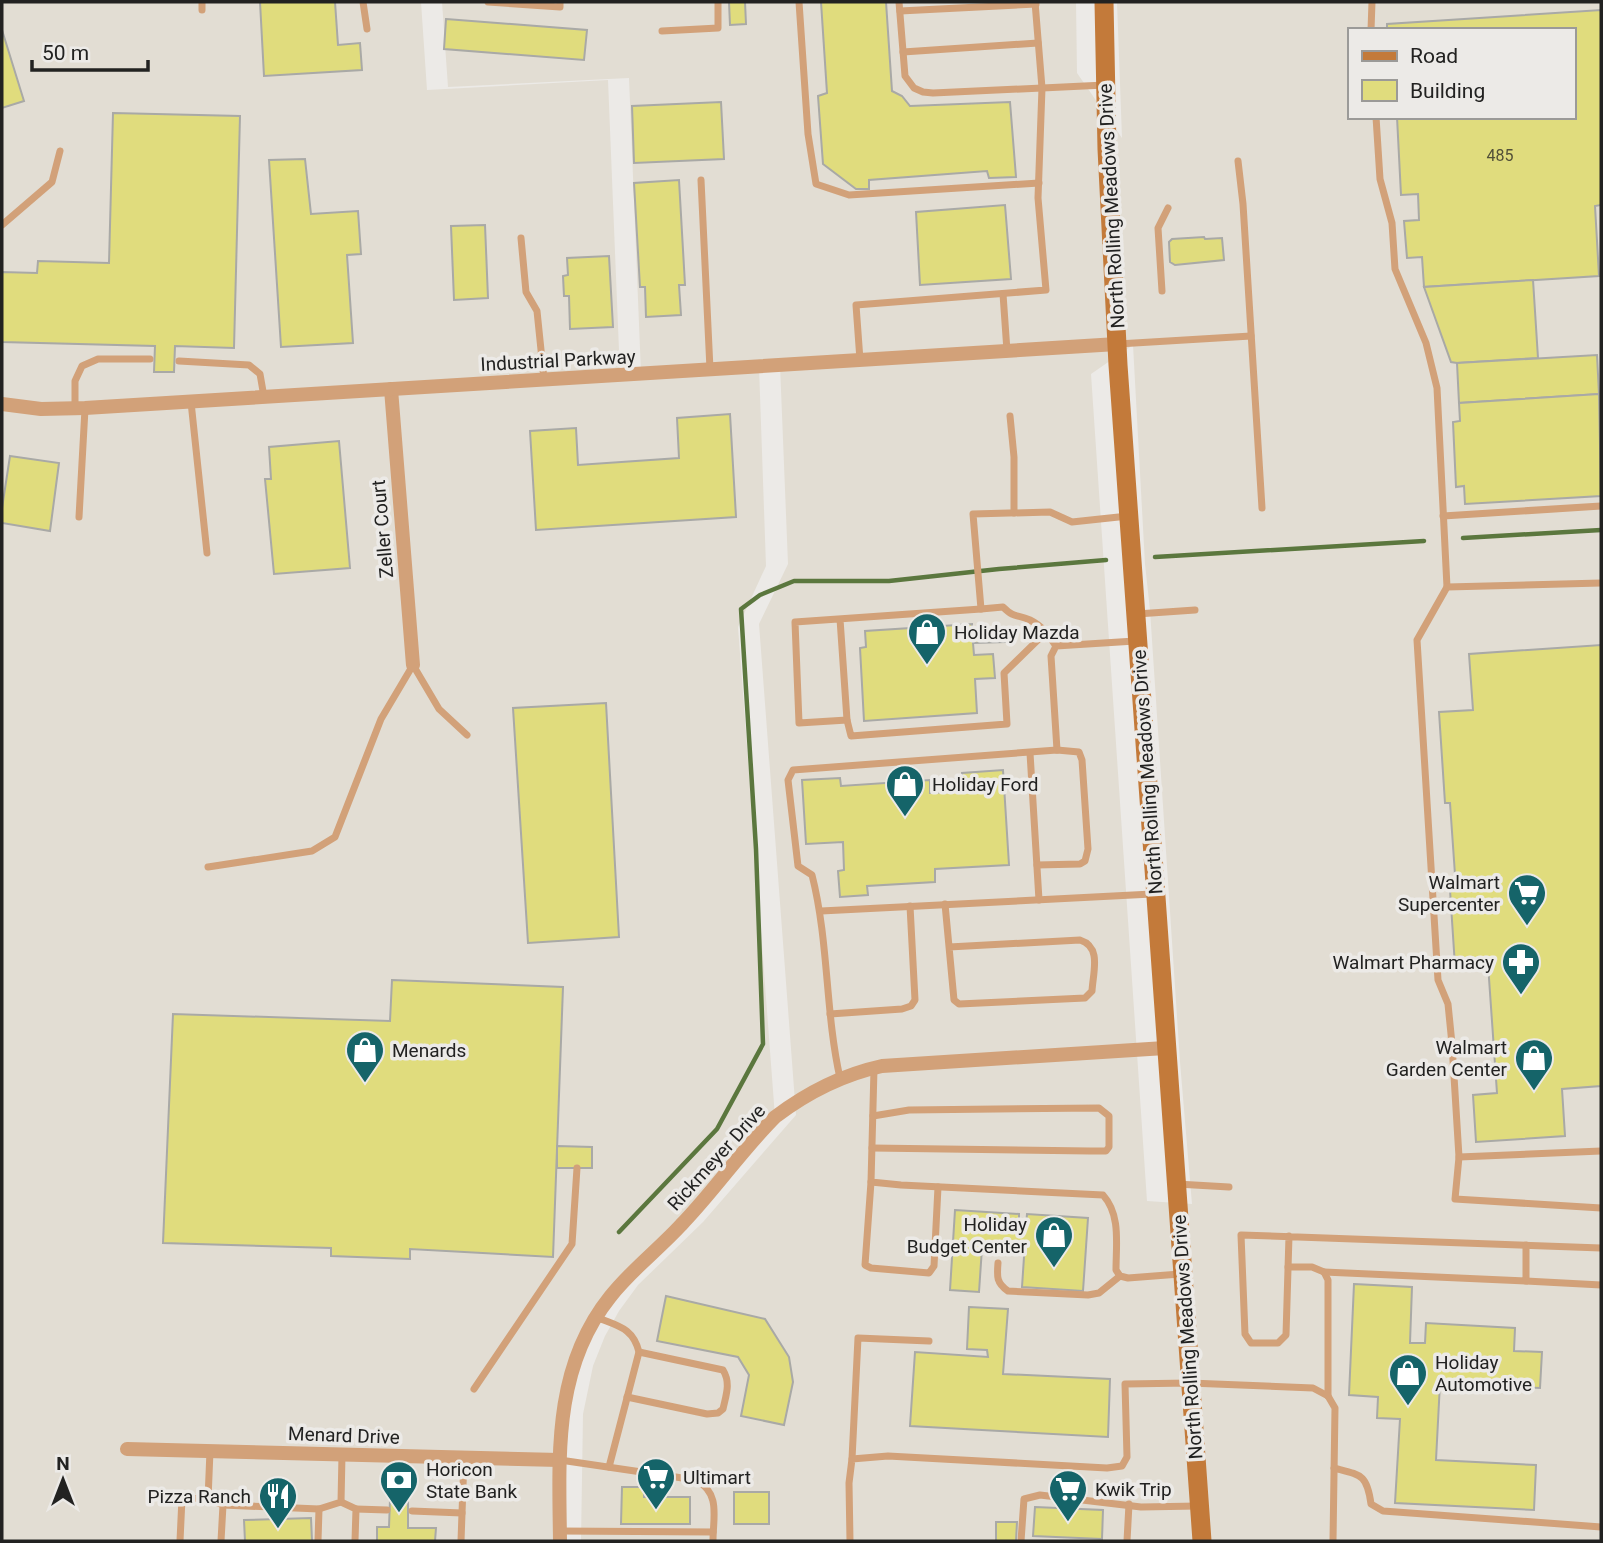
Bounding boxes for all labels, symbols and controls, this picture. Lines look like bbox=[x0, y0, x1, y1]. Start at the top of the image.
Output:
scale bar bbox=[32, 28, 147, 72]
legend bbox=[1348, 28, 1575, 119]
text: 50 m bbox=[42, 41, 89, 65]
text: Road bbox=[1410, 44, 1458, 68]
text: Building bbox=[1410, 79, 1485, 103]
street label: North Rolling Meadows Drive bbox=[1094, 83, 1129, 329]
house number: 485 bbox=[1487, 146, 1513, 165]
street label: Industrial Parkway bbox=[480, 345, 636, 376]
street label: Zeller Court bbox=[367, 479, 398, 579]
shop icon: Holiday Mazda bbox=[906, 611, 948, 666]
place label: Holiday Mazda bbox=[954, 621, 1080, 644]
street label: North Rolling Meadows Drive bbox=[1127, 649, 1168, 895]
shop icon: Holiday Ford bbox=[884, 763, 926, 818]
place label: Holiday Ford bbox=[932, 773, 1038, 796]
place label: Walmart Supercenter bbox=[1398, 871, 1501, 916]
supermarket icon: Walmart Supercenter bbox=[1506, 872, 1548, 927]
pharmacy icon: Walmart Pharmacy bbox=[1500, 941, 1542, 996]
place label: Walmart Pharmacy bbox=[1333, 951, 1494, 974]
shop icon: Menards bbox=[344, 1029, 386, 1084]
place label: Walmart Garden Center bbox=[1386, 1036, 1508, 1081]
shop icon: Walmart Garden Center bbox=[1513, 1037, 1555, 1092]
place label: Menards bbox=[392, 1039, 466, 1062]
street label: Rickmeyer Drive bbox=[663, 1099, 770, 1215]
place label: Holiday Budget Center bbox=[907, 1213, 1028, 1258]
shop icon: Holiday Budget Center bbox=[1033, 1214, 1075, 1269]
street label: North Rolling Meadows Drive bbox=[1167, 1214, 1208, 1460]
place label: Holiday Automotive bbox=[1435, 1351, 1532, 1396]
shop icon: Holiday Automotive bbox=[1387, 1352, 1429, 1407]
street label: Menard Drive bbox=[288, 1422, 400, 1449]
north arrow bbox=[28, 1445, 98, 1515]
text: N bbox=[56, 1452, 70, 1475]
supermarket icon: Ultimart bbox=[635, 1456, 677, 1511]
place label: Horicon State Bank bbox=[426, 1458, 518, 1503]
bank icon: Horicon State Bank bbox=[378, 1459, 420, 1514]
place label: Ultimart bbox=[683, 1466, 751, 1489]
supermarket icon: Kwik Trip bbox=[1047, 1468, 1089, 1523]
restaurant icon: Pizza Ranch bbox=[257, 1475, 299, 1530]
place label: Kwik Trip bbox=[1095, 1478, 1172, 1501]
place label: Pizza Ranch bbox=[148, 1485, 251, 1508]

